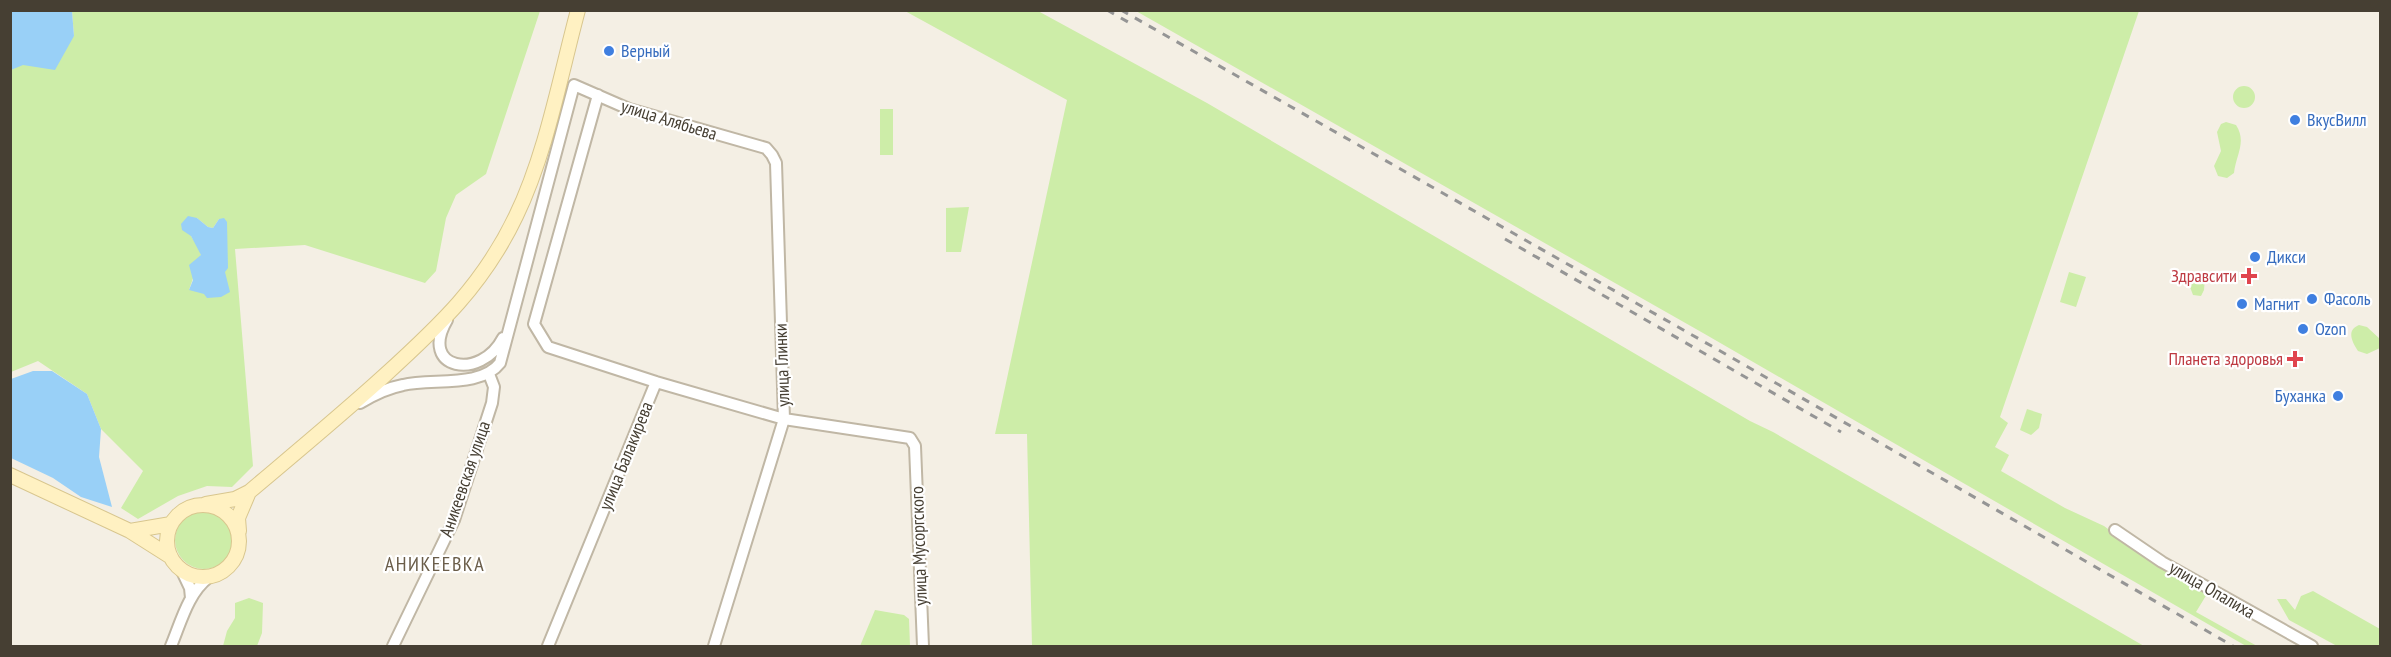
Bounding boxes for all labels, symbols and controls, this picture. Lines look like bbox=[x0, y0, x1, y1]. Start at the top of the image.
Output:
place label: Верный bbox=[621, 39, 670, 62]
marker: Верный bbox=[602, 44, 616, 58]
street label: улица Алябьева bbox=[618, 94, 720, 145]
place label: ВкусВилл bbox=[2307, 108, 2367, 131]
marker: ВкусВилл bbox=[2288, 113, 2302, 127]
place label: Дикси bbox=[2267, 245, 2306, 268]
marker: Дикси bbox=[2248, 250, 2262, 264]
place label: Здравсити bbox=[2171, 264, 2237, 287]
marker: Здравсити bbox=[2242, 269, 2256, 283]
place label: Фасоль bbox=[2324, 287, 2371, 310]
place label: Магнит bbox=[2254, 292, 2300, 315]
marker: Фасоль bbox=[2305, 292, 2319, 306]
marker: Магнит bbox=[2235, 297, 2249, 311]
place label: Ozon bbox=[2315, 317, 2347, 340]
marker: Ozon bbox=[2296, 322, 2310, 336]
street label: улица Глинки bbox=[769, 323, 794, 407]
place label: Планета здоровья bbox=[2168, 347, 2283, 370]
marker: Планета здоровья bbox=[2288, 352, 2302, 366]
place label: Буханка bbox=[2275, 384, 2326, 407]
marker: Буханка bbox=[2331, 389, 2345, 403]
street label: улица Балакирева bbox=[593, 398, 658, 513]
street label: Аникеевская улица bbox=[434, 418, 495, 540]
street label: улица Мусоргского bbox=[905, 486, 932, 606]
district label: АНИКЕЕВКА bbox=[385, 551, 485, 577]
street label: улица Опалиха bbox=[2165, 556, 2259, 623]

